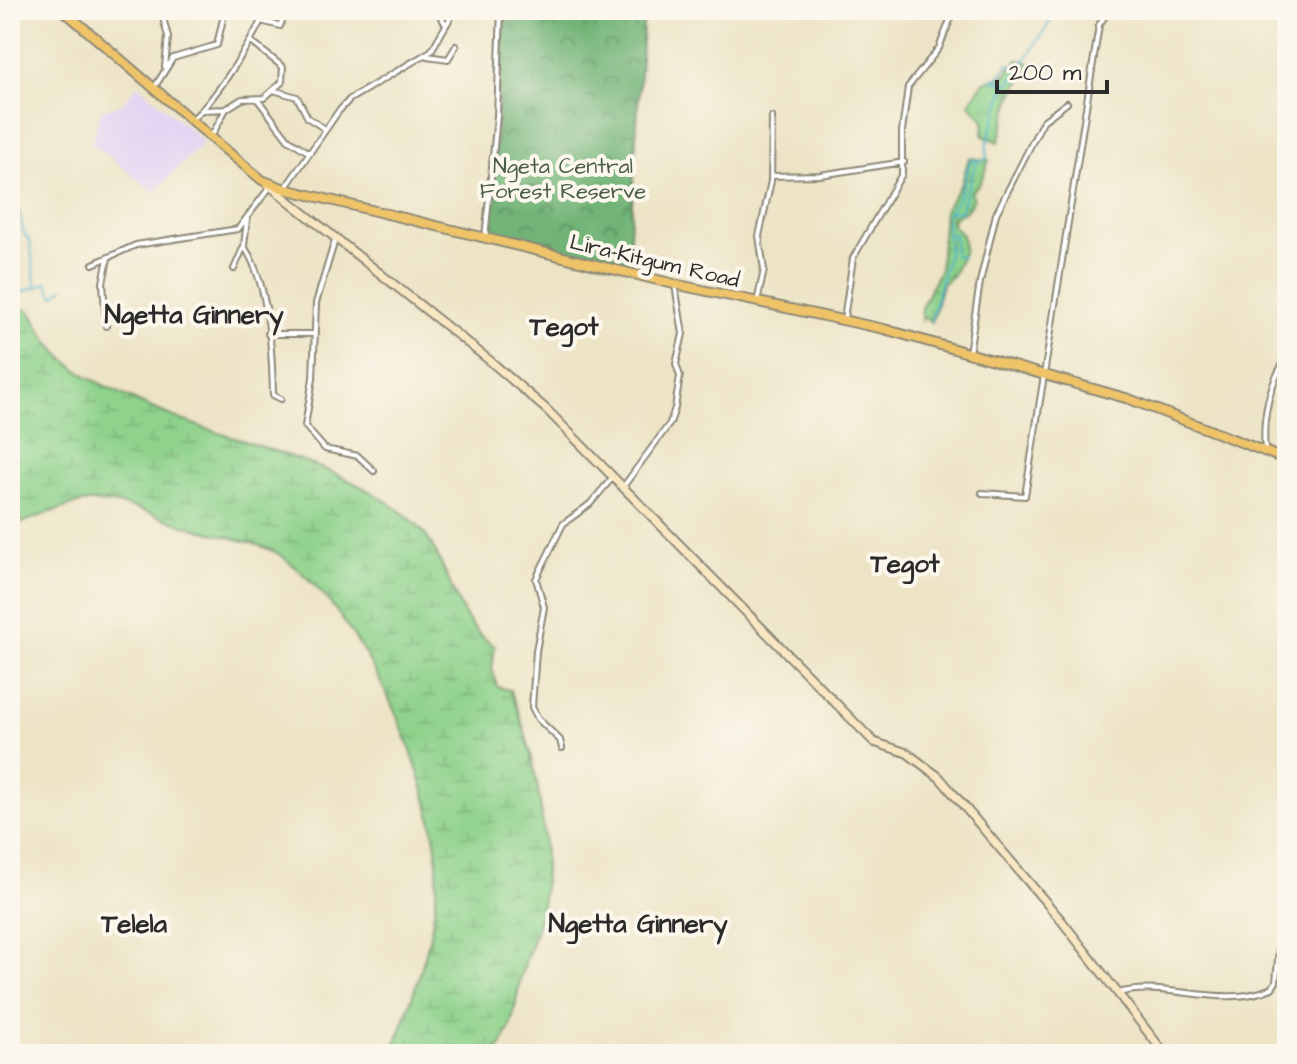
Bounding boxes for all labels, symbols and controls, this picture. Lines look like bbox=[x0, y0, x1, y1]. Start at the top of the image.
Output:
scale bar bbox=[997, 44, 1107, 94]
text: 200 m bbox=[1009, 56, 1082, 90]
park label: Ngeta Central Forest Reserve bbox=[480, 151, 646, 207]
street label: Lira-Kitgum Road bbox=[567, 227, 743, 297]
district label: Ngetta Ginnery bbox=[104, 297, 284, 336]
district label: Tegot bbox=[529, 309, 599, 348]
district label: Tegot bbox=[870, 546, 940, 585]
district label: Telela bbox=[100, 906, 168, 942]
district label: Ngetta Ginnery bbox=[548, 906, 728, 945]

